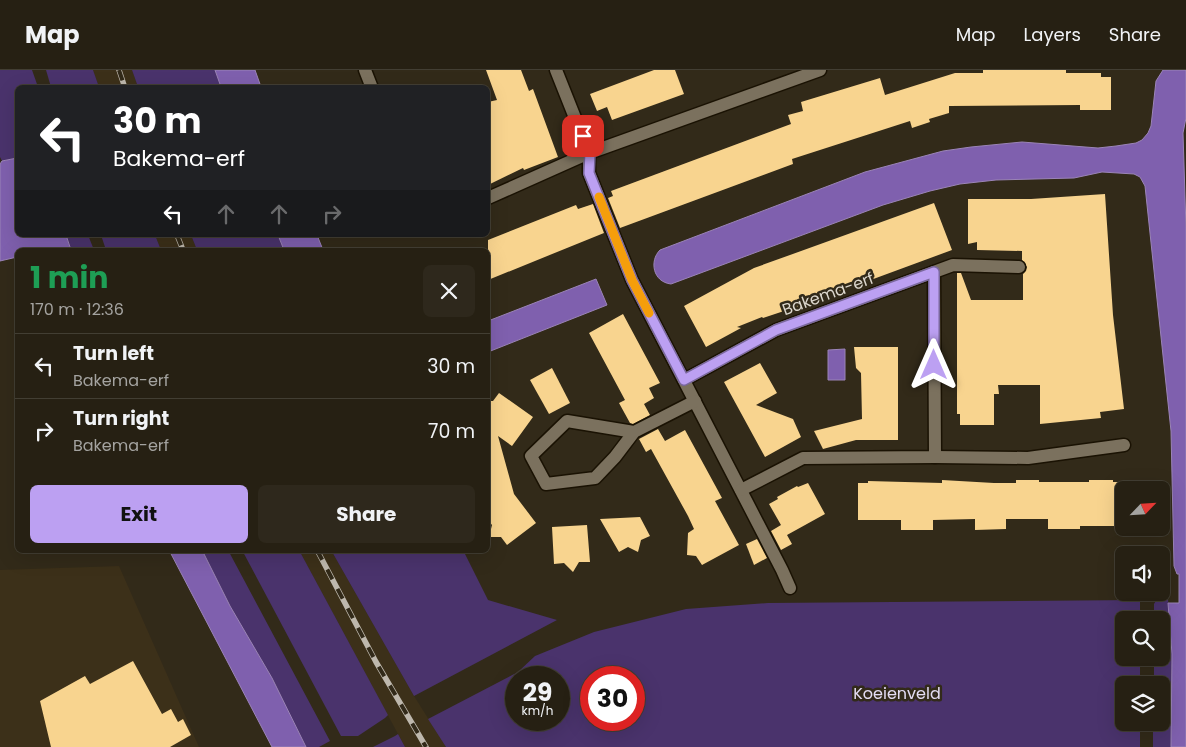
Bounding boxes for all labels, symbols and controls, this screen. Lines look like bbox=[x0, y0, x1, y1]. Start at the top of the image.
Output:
text: Map bbox=[25, 18, 80, 51]
text: Map bbox=[956, 22, 996, 47]
text: Layers bbox=[1024, 22, 1081, 47]
text: Share bbox=[1109, 22, 1161, 47]
text: 30 m bbox=[113, 96, 201, 145]
icon: left bbox=[30, 105, 95, 170]
pin bbox=[562, 115, 604, 157]
icon: arrive bbox=[569, 122, 597, 150]
text: Bakema-erf bbox=[113, 143, 245, 174]
icon: left bbox=[159, 200, 187, 228]
icon: ahead bbox=[212, 200, 240, 228]
icon: ahead bbox=[265, 200, 293, 228]
icon: right bbox=[318, 200, 346, 228]
text: 1 min bbox=[30, 256, 108, 299]
button: close bbox=[423, 265, 475, 317]
street label: Bakema-erf bbox=[779, 267, 877, 321]
text: 170 m · 12:36 bbox=[30, 298, 124, 321]
position arrow bbox=[907, 338, 959, 390]
text: Turn left bbox=[73, 340, 154, 367]
icon: left bbox=[30, 352, 58, 380]
text: 30 m bbox=[427, 353, 475, 380]
text: Bakema-erf bbox=[73, 369, 169, 392]
text: Turn right bbox=[73, 405, 169, 432]
icon: right bbox=[30, 417, 58, 445]
text: 70 m bbox=[428, 418, 475, 445]
text: Bakema-erf bbox=[73, 434, 169, 457]
north arrow bbox=[1115, 481, 1170, 536]
map controls bbox=[1115, 481, 1170, 731]
button: Exit bbox=[30, 485, 248, 543]
button: Share bbox=[258, 485, 475, 543]
button: sound bbox=[1115, 546, 1170, 601]
button: search bbox=[1115, 611, 1170, 666]
speed limit sign: 30 bbox=[580, 666, 645, 731]
text: 29 bbox=[523, 675, 552, 710]
button: layers bbox=[1115, 676, 1170, 731]
park label: Koeienveld bbox=[853, 682, 941, 705]
text: km/h bbox=[522, 702, 553, 719]

